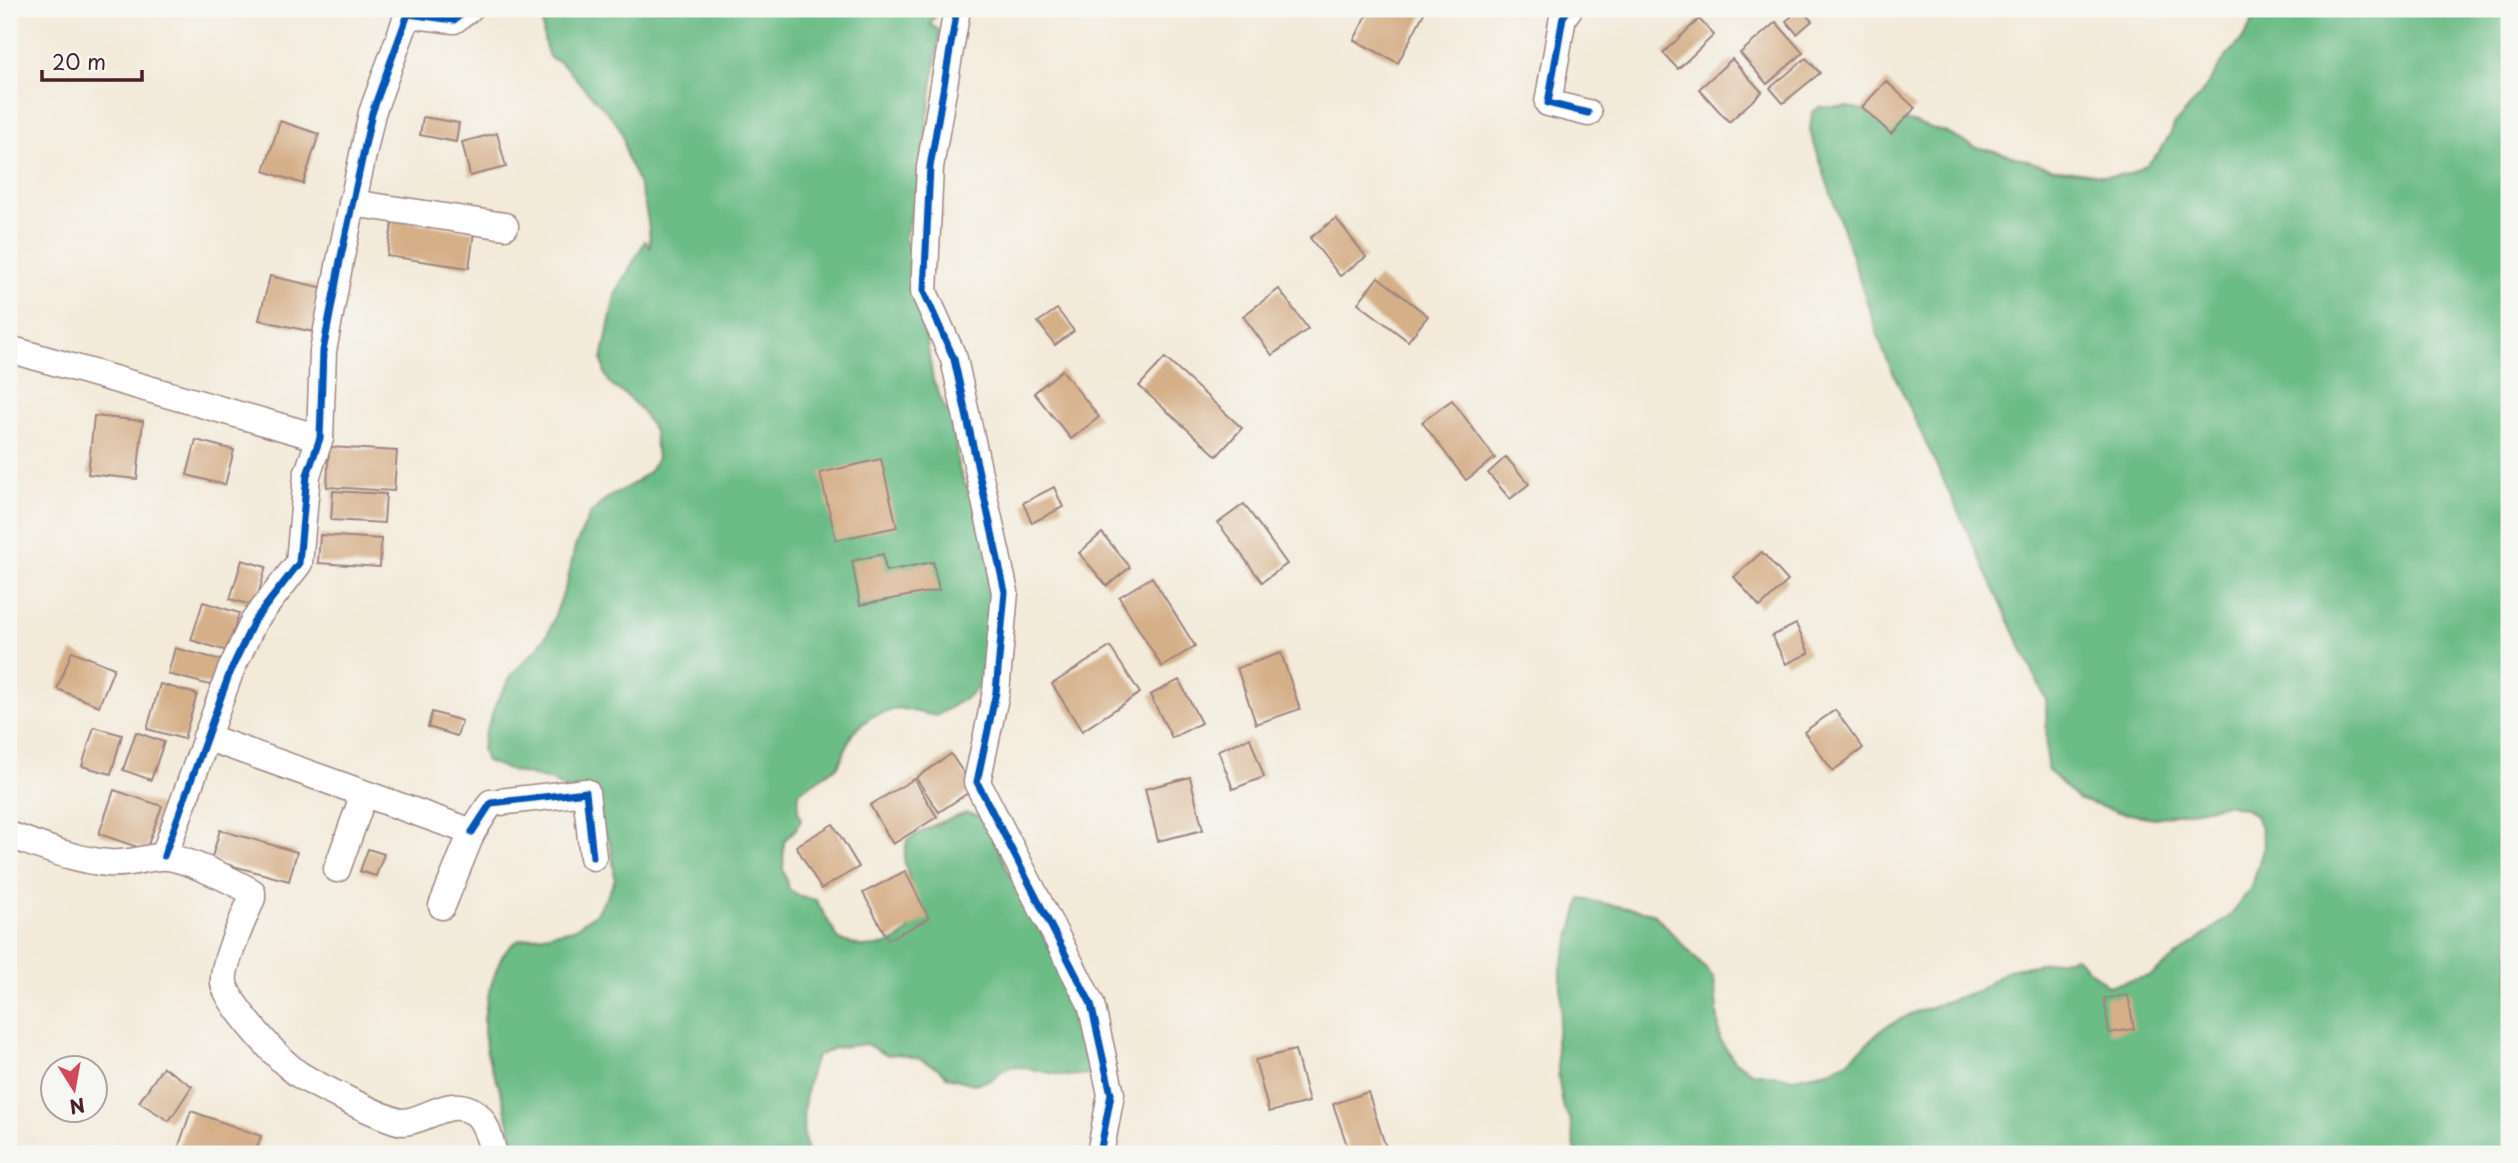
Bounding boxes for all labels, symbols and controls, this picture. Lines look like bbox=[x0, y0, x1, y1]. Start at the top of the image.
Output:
scale bar bbox=[42, 38, 142, 82]
text: 20 m bbox=[52, 45, 106, 77]
north arrow bbox=[38, 1054, 108, 1124]
text: N bbox=[67, 1091, 87, 1122]

